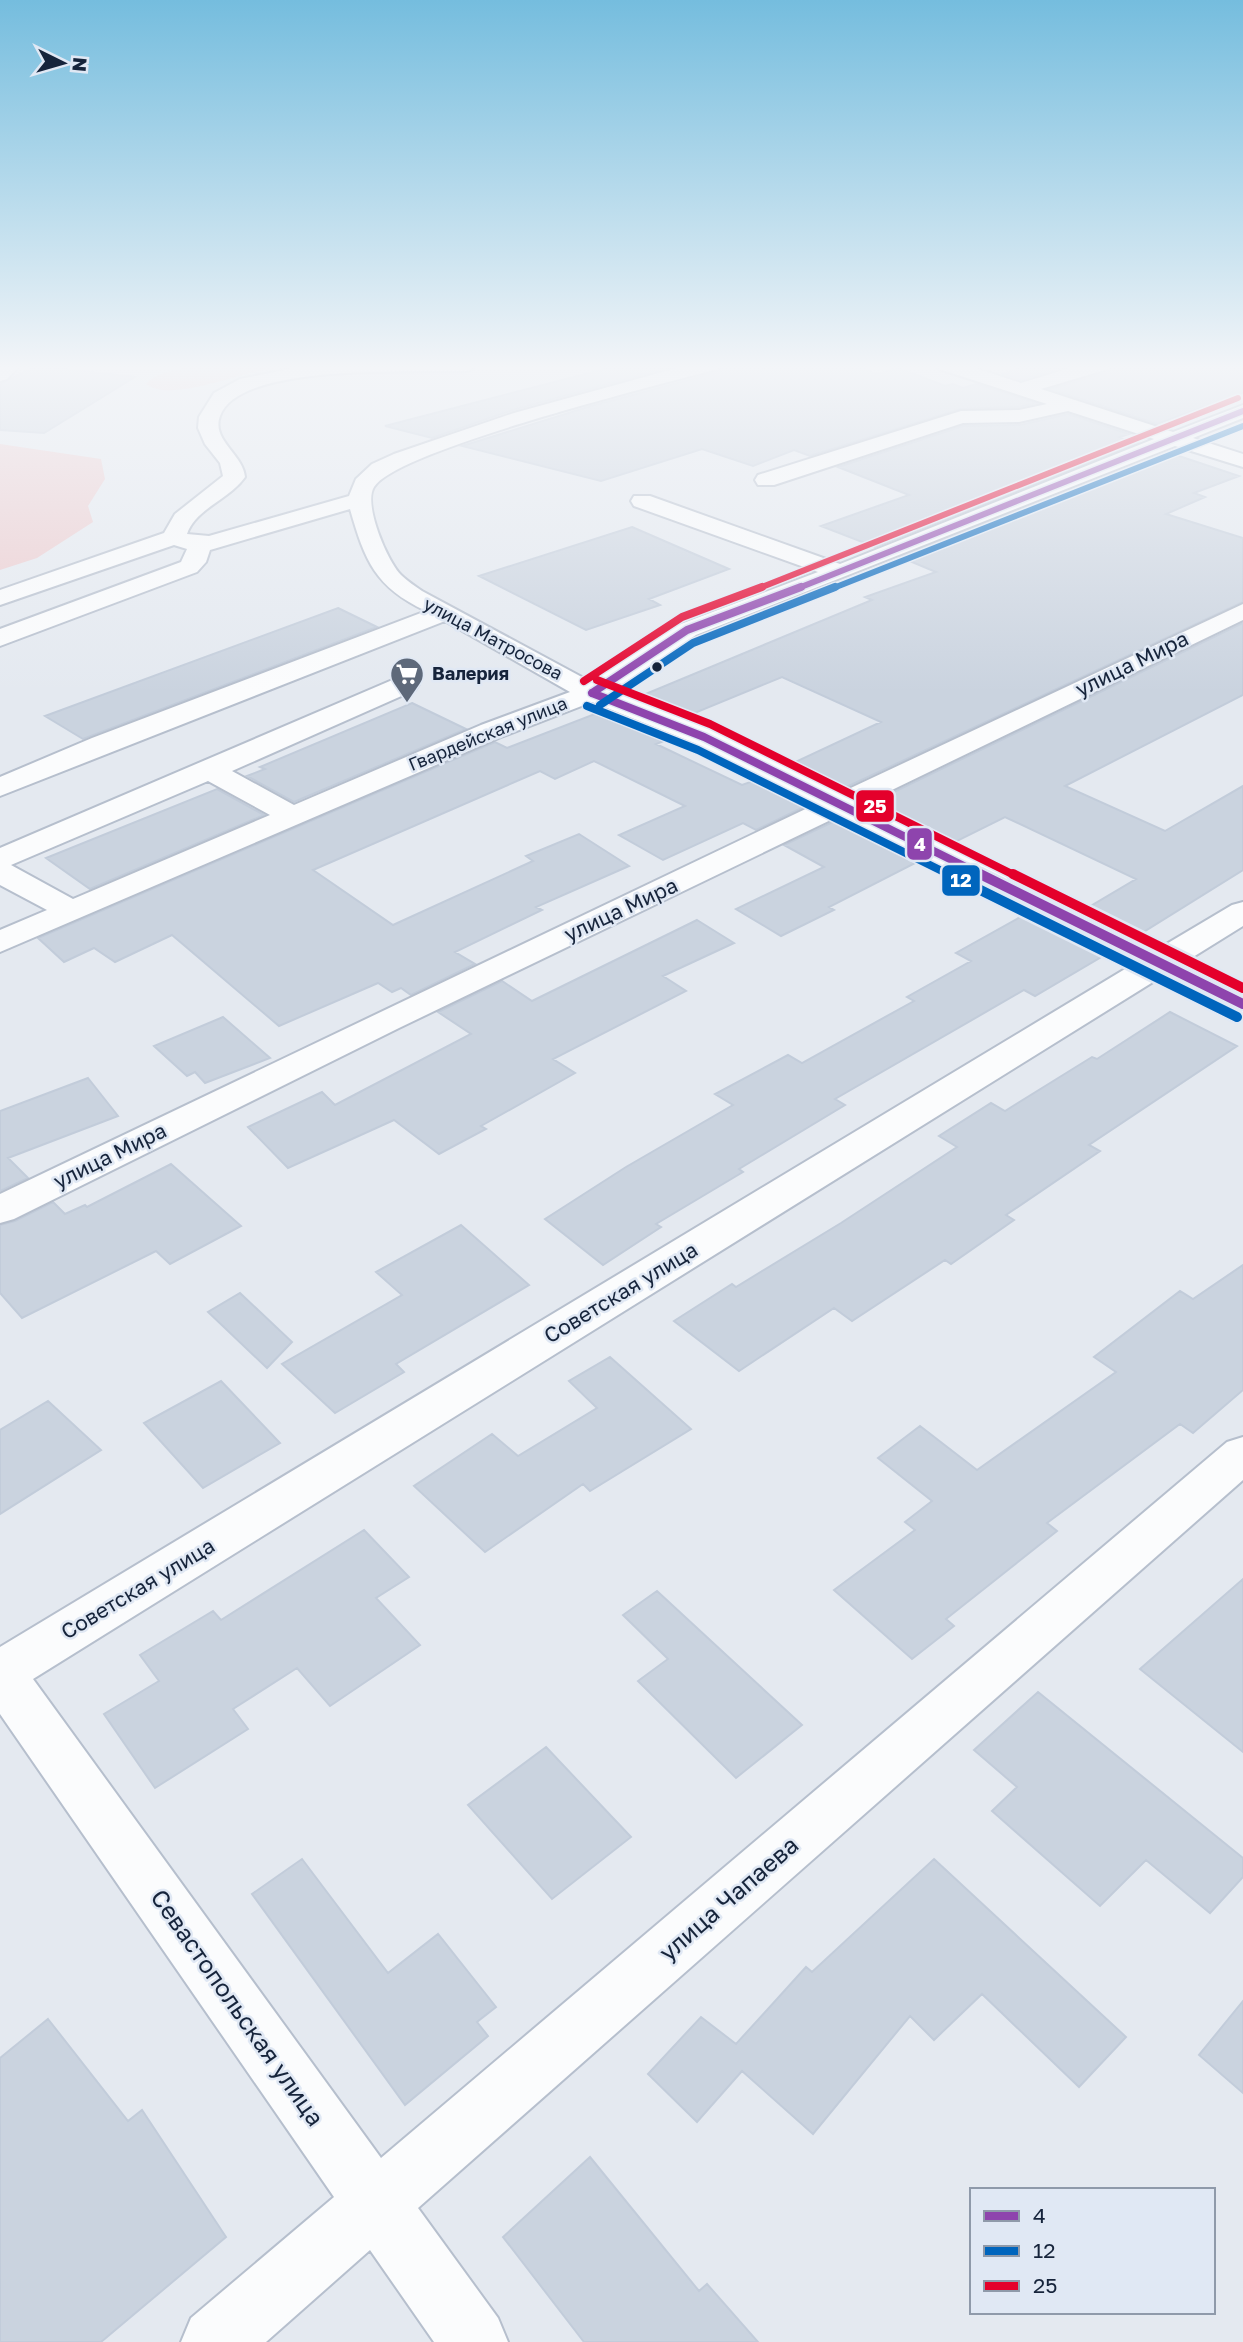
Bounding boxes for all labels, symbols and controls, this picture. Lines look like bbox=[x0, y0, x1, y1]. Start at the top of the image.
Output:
north arrow bbox=[28, 28, 98, 98]
text: N bbox=[68, 56, 93, 73]
street label: улица Матросова bbox=[420, 592, 567, 684]
street label: улица Мира bbox=[1071, 625, 1192, 702]
supermarket icon: Валерия bbox=[388, 655, 426, 704]
unlabelled marker bbox=[650, 660, 664, 674]
place label: Валерия bbox=[432, 662, 509, 684]
street label: Гвардейская улица bbox=[405, 691, 570, 775]
line badge: 25 bbox=[855, 789, 895, 823]
text: 25 bbox=[863, 794, 887, 817]
line badge: 4 bbox=[906, 827, 933, 861]
text: 4 bbox=[914, 832, 926, 855]
line badge: 12 bbox=[941, 864, 981, 897]
text: 12 bbox=[950, 868, 972, 891]
street label: улица Мира bbox=[560, 871, 682, 947]
street label: улица Мира bbox=[49, 1117, 170, 1194]
street label: Советская улица bbox=[539, 1236, 702, 1348]
street label: Советская улица bbox=[56, 1532, 219, 1644]
street label: улица Чапаева bbox=[652, 1830, 804, 1966]
street label: Севастопольская улица bbox=[145, 1883, 331, 2131]
legend bbox=[970, 2188, 1215, 2314]
text: 4 bbox=[1033, 2202, 1046, 2228]
text: 12 bbox=[1033, 2237, 1055, 2263]
text: 25 bbox=[1033, 2272, 1057, 2298]

